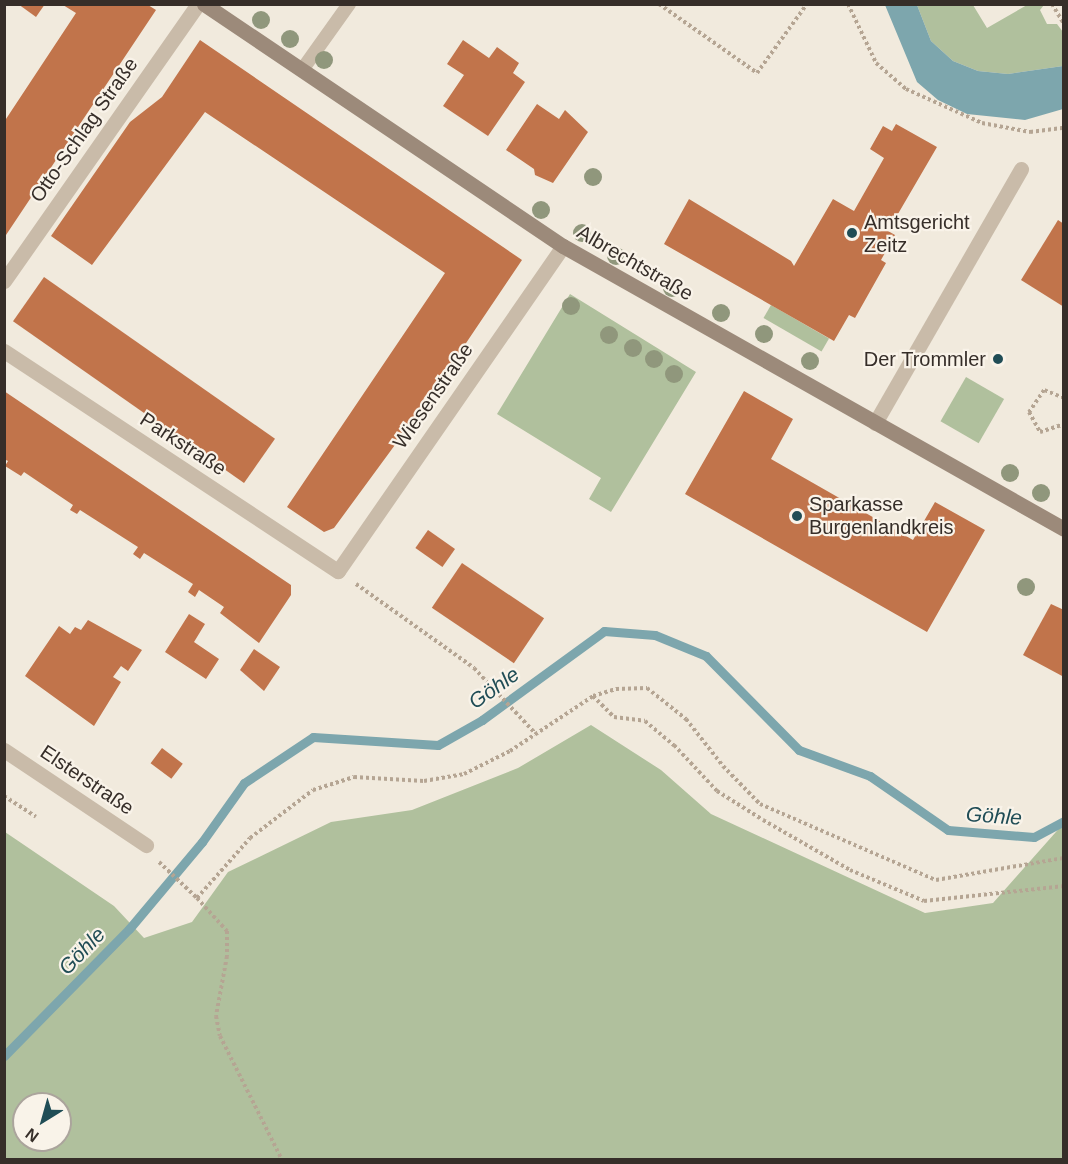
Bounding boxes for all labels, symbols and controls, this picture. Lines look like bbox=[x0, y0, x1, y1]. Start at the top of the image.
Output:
street label: Otto-Schlag Straße bbox=[25, 53, 143, 207]
place label: Amtsgericht Zeitz bbox=[864, 210, 970, 257]
street label: Albrechtstraße bbox=[573, 220, 697, 306]
marker: Amtsgericht Zeitz bbox=[845, 226, 859, 240]
street label: Wiesenstraße bbox=[388, 339, 478, 453]
place label: Der Trommler bbox=[863, 347, 986, 371]
marker: Der Trommler bbox=[991, 352, 1005, 366]
street label: Parkstraße bbox=[135, 407, 231, 481]
place label: Sparkasse Burgenlandkreis bbox=[809, 492, 954, 539]
marker: Sparkasse Burgenlandkreis bbox=[790, 509, 804, 523]
water label: Göhle bbox=[464, 662, 524, 714]
street label: Elsterstraße bbox=[36, 740, 138, 820]
water label: Göhle bbox=[965, 801, 1023, 831]
water label: Göhle bbox=[53, 922, 111, 980]
north arrow bbox=[12, 1092, 72, 1152]
text: N bbox=[22, 1125, 42, 1145]

